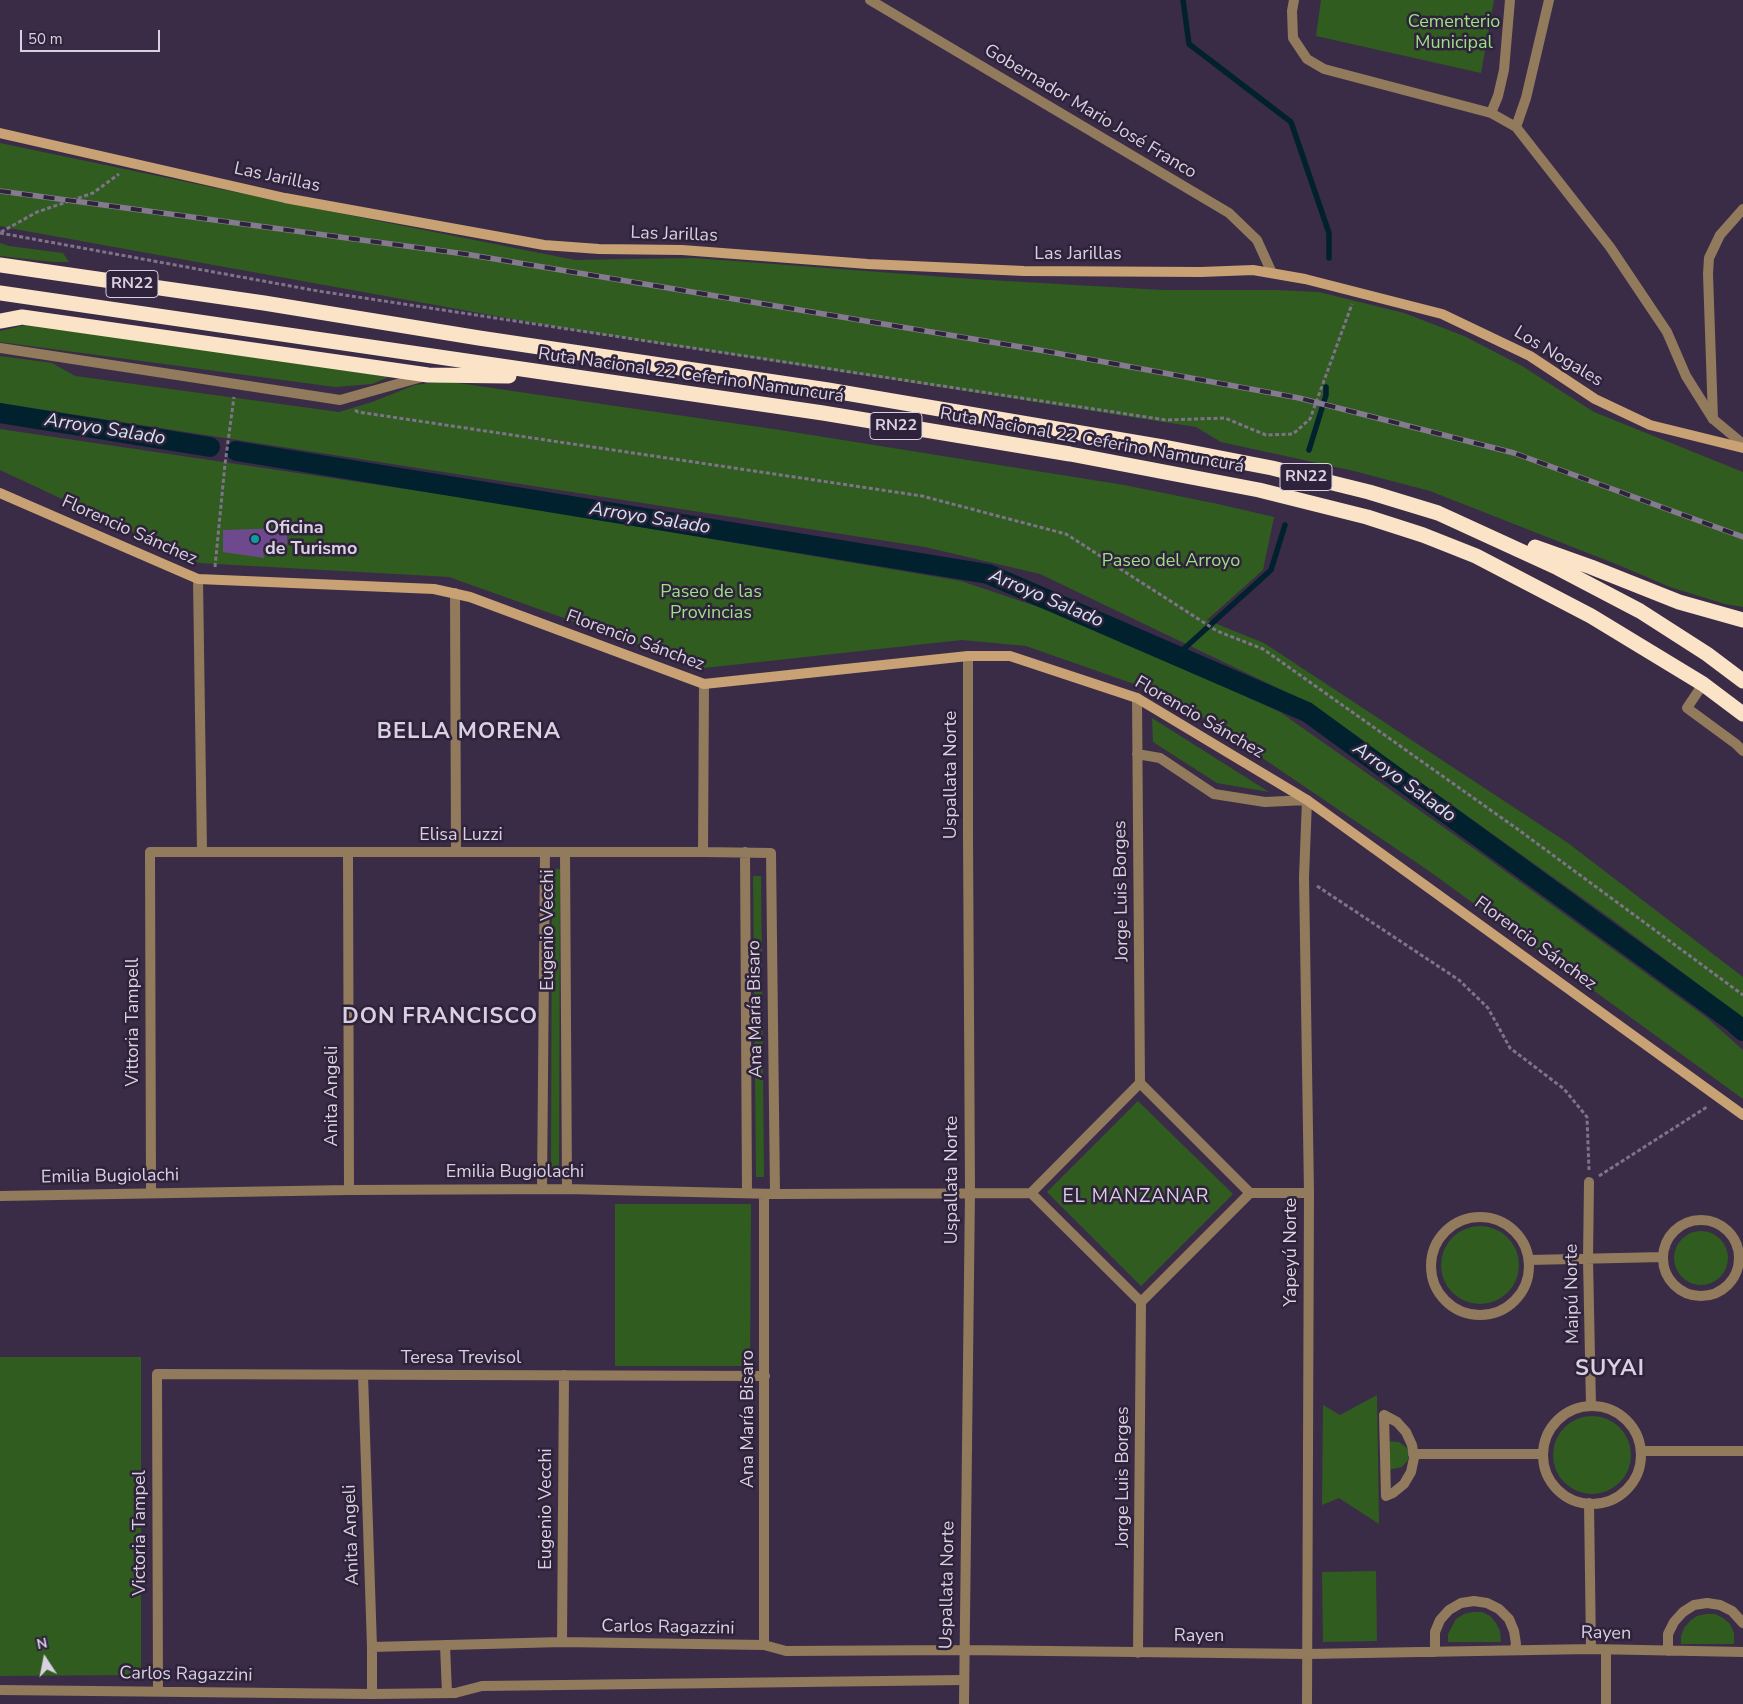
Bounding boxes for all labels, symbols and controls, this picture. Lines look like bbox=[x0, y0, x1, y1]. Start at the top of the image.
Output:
park label: Cementerio Municipal bbox=[1408, 12, 1500, 54]
scale bar bbox=[22, 20, 162, 52]
text: 50 m bbox=[28, 29, 63, 49]
street label: Gobernador Mario José Franco bbox=[980, 40, 1200, 184]
street label: Las Jarillas bbox=[232, 158, 322, 198]
street label: Las Jarillas bbox=[630, 223, 718, 247]
street label: Las Jarillas bbox=[1034, 244, 1122, 266]
road number: RN22 bbox=[106, 270, 158, 298]
street label: Los Nogales bbox=[1510, 322, 1606, 392]
street label: Ruta Nacional 22 Ceferino Namuncurá bbox=[537, 344, 845, 408]
street label: Ruta Nacional 22 Ceferino Namuncurá bbox=[938, 404, 1246, 478]
water label: Arroyo Salado bbox=[43, 409, 167, 451]
road number: RN22 bbox=[870, 412, 922, 440]
road number: RN22 bbox=[1280, 464, 1332, 491]
street label: Florencio Sánchez bbox=[58, 492, 200, 570]
water label: Arroyo Salado bbox=[588, 498, 712, 540]
place label: Oficina de Turismo bbox=[265, 518, 357, 560]
marker: Oficina de Turismo bbox=[249, 533, 261, 545]
park label: Paseo del Arroyo bbox=[1102, 551, 1240, 573]
water label: Arroyo Salado bbox=[985, 565, 1107, 633]
park label: Paseo de las Provincias bbox=[660, 582, 762, 624]
street label: Florencio Sánchez bbox=[563, 606, 707, 676]
street label: Florencio Sánchez bbox=[1131, 672, 1267, 764]
street label: Uspallata Norte bbox=[941, 711, 963, 839]
district label: BELLA MORENA bbox=[375, 720, 563, 746]
water label: Arroyo Salado bbox=[1348, 738, 1460, 828]
street label: Jorge Luis Borges bbox=[1110, 820, 1134, 962]
street label: Elisa Luzzi bbox=[419, 825, 503, 847]
street label: Eugenio Vecchi bbox=[538, 869, 560, 991]
street label: Florencio Sánchez bbox=[1470, 892, 1600, 996]
street label: Ana María Bisaro bbox=[744, 940, 768, 1078]
street label: Vittoria Tampell bbox=[123, 958, 145, 1086]
district label: DON FRANCISCO bbox=[340, 1005, 540, 1031]
street label: Anita Angeli bbox=[322, 1046, 344, 1146]
street label: Uspallata Norte bbox=[942, 1116, 964, 1244]
street label: Emilia Bugiolachi bbox=[446, 1162, 584, 1184]
street label: Emilia Bugiolachi bbox=[41, 1165, 179, 1189]
district label: EL MANZANAR bbox=[1061, 1186, 1211, 1208]
street label: Yapeyú Norte bbox=[1281, 1198, 1303, 1306]
street label: Maipú Norte bbox=[1561, 1244, 1585, 1344]
street label: Teresa Trevisol bbox=[401, 1348, 521, 1370]
street label: Ana María Bisaro bbox=[738, 1350, 760, 1488]
district label: SUYAI bbox=[1574, 1357, 1646, 1383]
street label: Jorge Luis Borges bbox=[1113, 1406, 1135, 1548]
street label: Eugenio Vecchi bbox=[536, 1448, 558, 1570]
street label: Victoria Tampel bbox=[130, 1470, 152, 1596]
street label: Anita Angeli bbox=[339, 1484, 365, 1586]
street label: Uspallata Norte bbox=[936, 1521, 960, 1649]
street label: Carlos Ragazzini bbox=[601, 1616, 735, 1640]
street label: Rayen bbox=[1581, 1623, 1631, 1645]
street label: Rayen bbox=[1174, 1626, 1224, 1648]
text: N bbox=[35, 1633, 49, 1654]
north arrow bbox=[20, 1634, 70, 1684]
street label: Carlos Ragazzini bbox=[119, 1663, 253, 1687]

